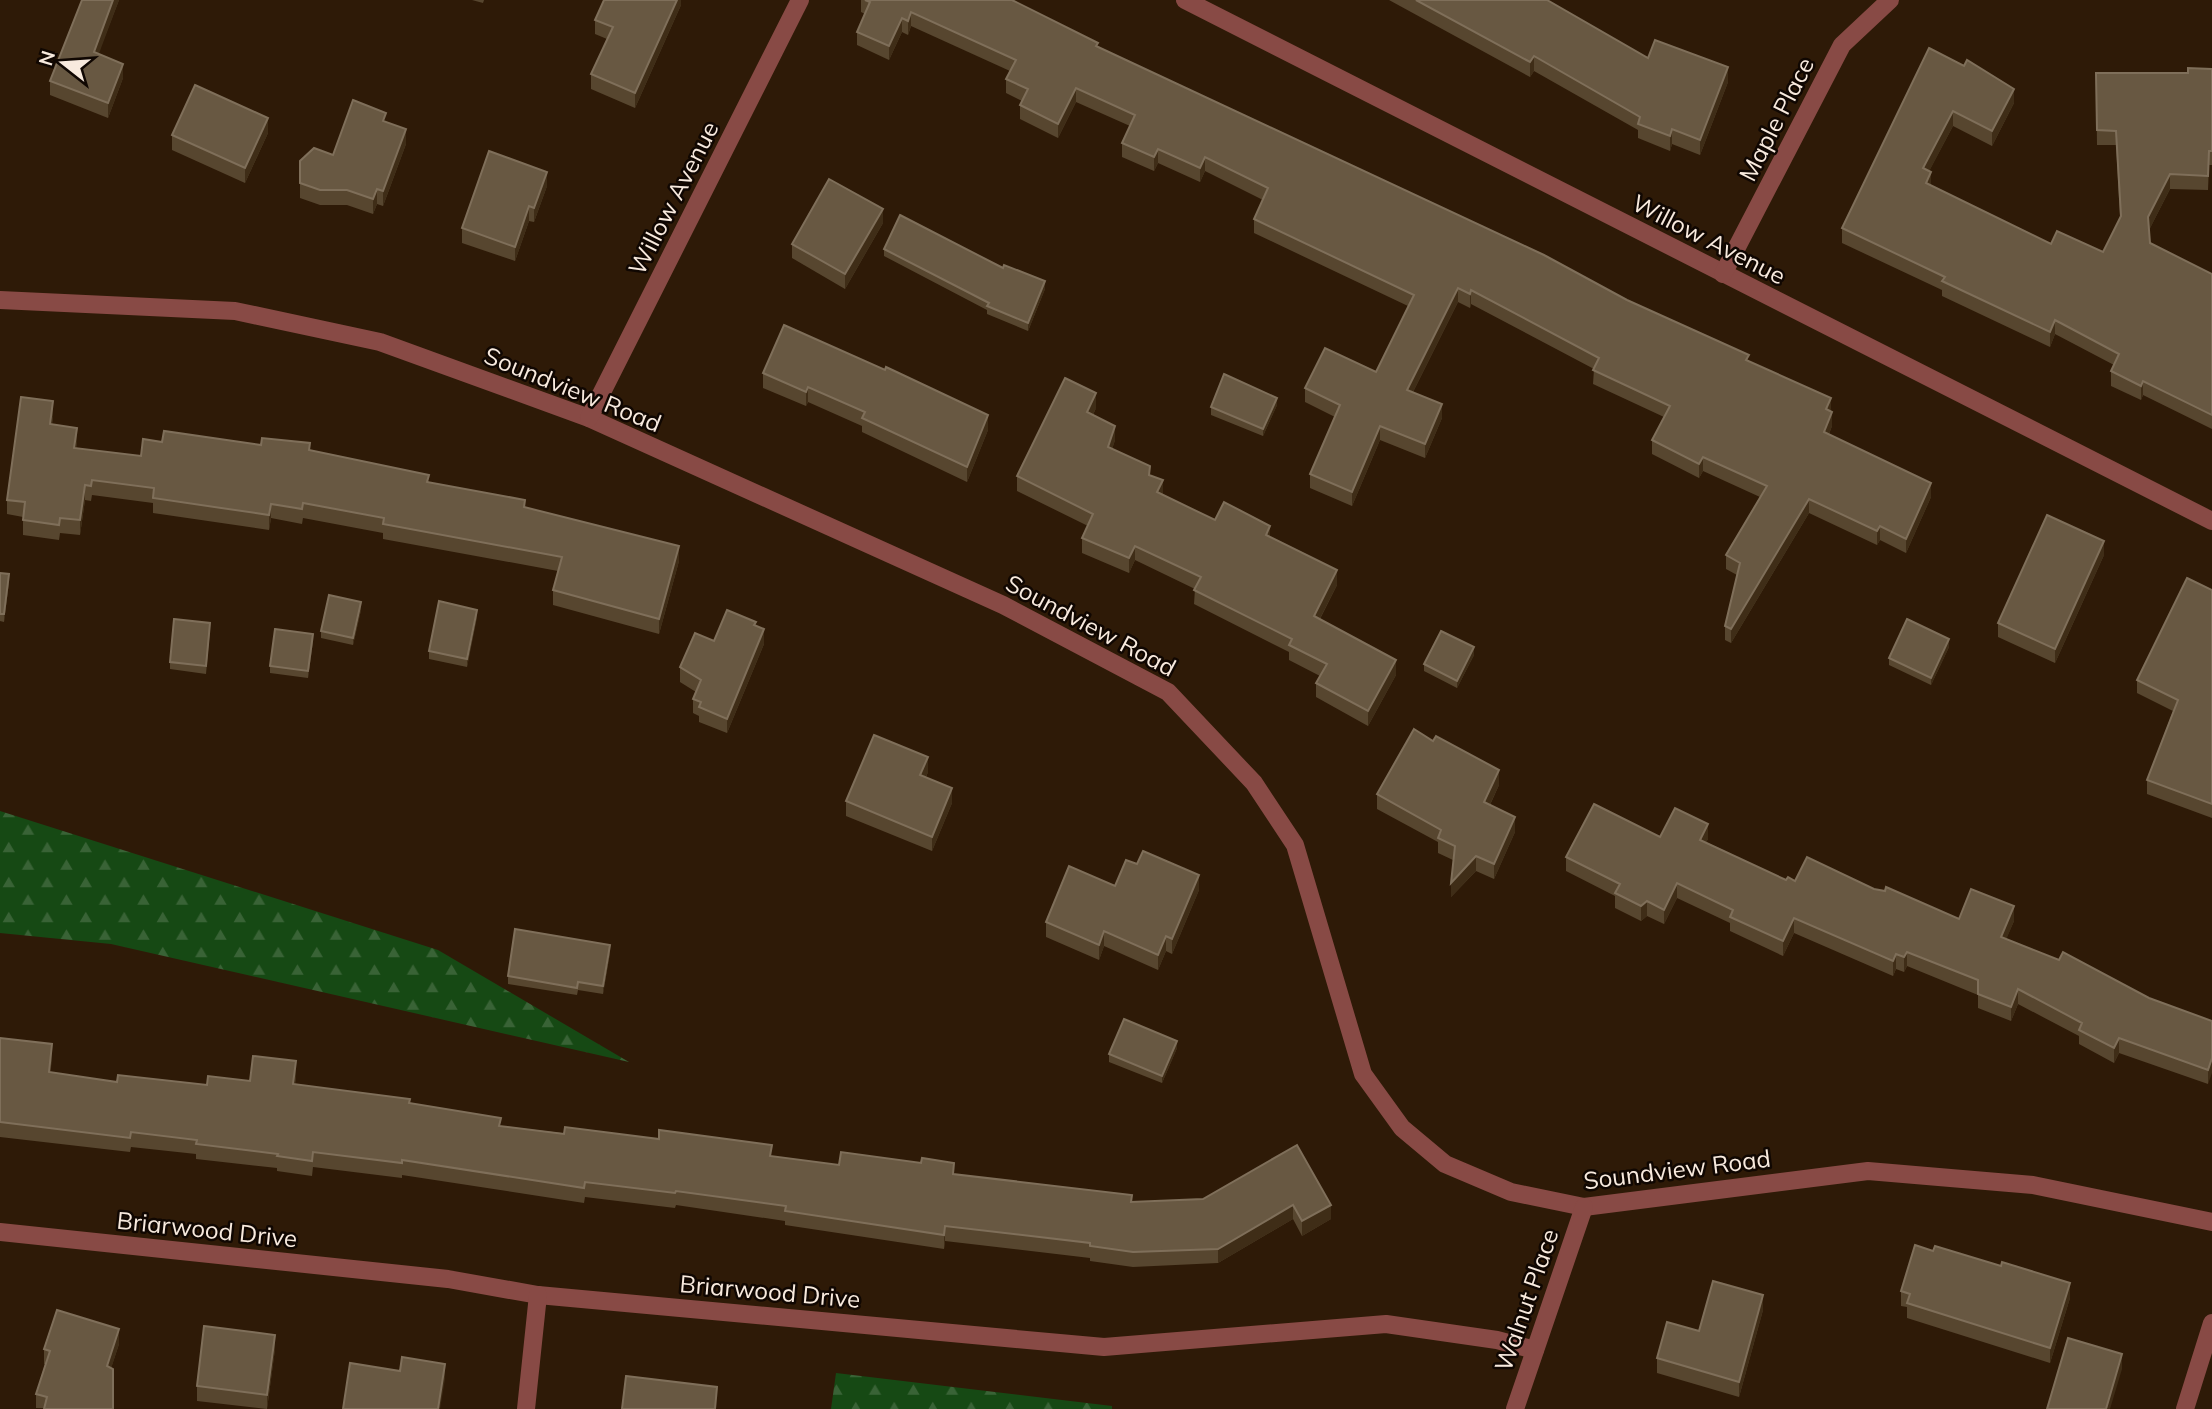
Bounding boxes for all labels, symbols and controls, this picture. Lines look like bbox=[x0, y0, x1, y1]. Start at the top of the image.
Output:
north arrow bbox=[28, 28, 98, 98]
text: N bbox=[33, 48, 60, 68]
street label: Maple Place bbox=[1732, 52, 1820, 186]
street label: Willow Avenue bbox=[621, 116, 725, 280]
street label: Willow Avenue bbox=[1627, 187, 1791, 291]
street label: Soundview Road bbox=[480, 340, 666, 438]
street label: Soundview Road bbox=[1001, 568, 1181, 682]
street label: Soundview Road bbox=[1582, 1143, 1772, 1195]
street label: Briarwood Drive bbox=[115, 1205, 299, 1253]
street label: Walnut Place bbox=[1488, 1225, 1564, 1375]
street label: Briarwood Drive bbox=[678, 1268, 862, 1314]

